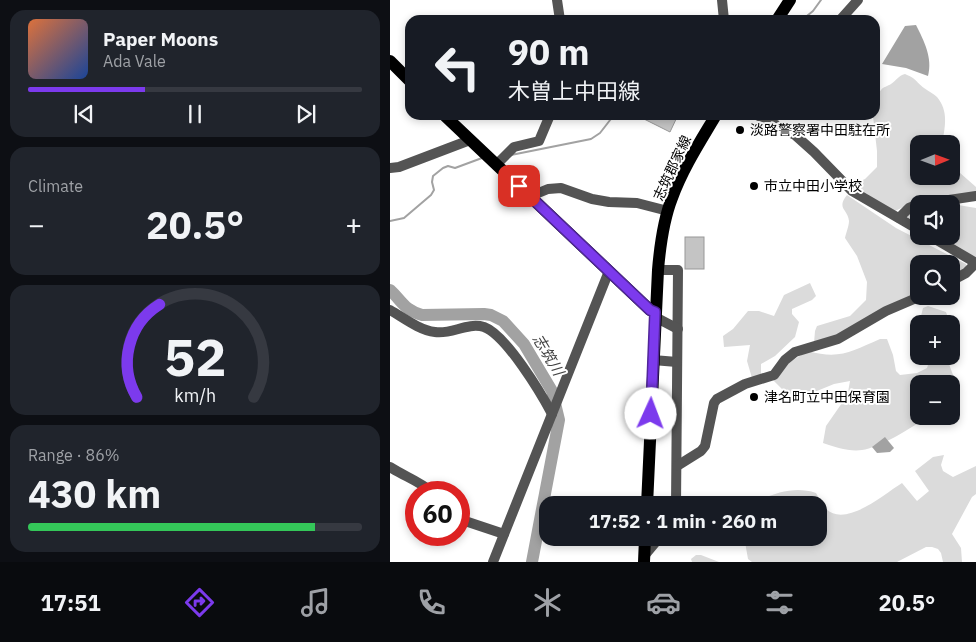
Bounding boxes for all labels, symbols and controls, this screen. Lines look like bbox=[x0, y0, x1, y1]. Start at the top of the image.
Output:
text: Paper Moons bbox=[103, 27, 218, 51]
text: 90 m bbox=[508, 29, 590, 75]
icon: left bbox=[425, 35, 490, 100]
text: Ada Vale bbox=[103, 51, 166, 71]
text: 木曽上中田線 bbox=[508, 76, 640, 105]
icon: previous bbox=[70, 100, 98, 128]
icon: pause bbox=[181, 100, 209, 128]
icon: next bbox=[292, 100, 320, 128]
place label: 淡路警察署中田駐在所 bbox=[750, 121, 890, 139]
marker: 淡路警察署中田駐在所 bbox=[734, 124, 746, 136]
street label: 志筑郡家線 bbox=[649, 132, 695, 204]
north arrow bbox=[910, 135, 960, 185]
map controls bbox=[910, 135, 960, 425]
pin bbox=[498, 165, 540, 207]
icon: arrive bbox=[505, 172, 533, 200]
text: Climate bbox=[28, 176, 83, 196]
place label: 市立中田小学校 bbox=[764, 177, 862, 195]
marker: 市立中田小学校 bbox=[748, 180, 760, 192]
button: sound bbox=[910, 195, 960, 245]
text: 20.5° bbox=[146, 200, 244, 249]
text: − bbox=[28, 206, 45, 243]
text: + bbox=[345, 206, 362, 243]
button: search bbox=[910, 255, 960, 305]
button: + bbox=[910, 315, 960, 365]
text: 52 bbox=[164, 323, 226, 390]
water label: 志筑川 bbox=[529, 331, 569, 381]
button: − bbox=[910, 375, 960, 425]
text: km/h bbox=[174, 384, 216, 407]
position arrow bbox=[624, 387, 676, 439]
place label: 津名町立中田保育園 bbox=[764, 388, 890, 406]
marker: 津名町立中田保育園 bbox=[748, 391, 760, 403]
text: Range · 86% bbox=[28, 445, 120, 465]
text: 430 km bbox=[28, 469, 161, 518]
speed limit sign: 60 bbox=[405, 481, 470, 546]
text: 17:52 · 1 min · 260 m bbox=[589, 509, 777, 533]
icon: directions bbox=[182, 585, 217, 620]
icon: music bbox=[298, 585, 333, 620]
icon: phone bbox=[414, 585, 449, 620]
icon: climate bbox=[530, 585, 565, 620]
icon: car bbox=[646, 585, 681, 620]
icon: filters bbox=[762, 585, 797, 620]
text: 17:51 bbox=[41, 588, 101, 617]
text: 20.5° bbox=[879, 588, 935, 617]

